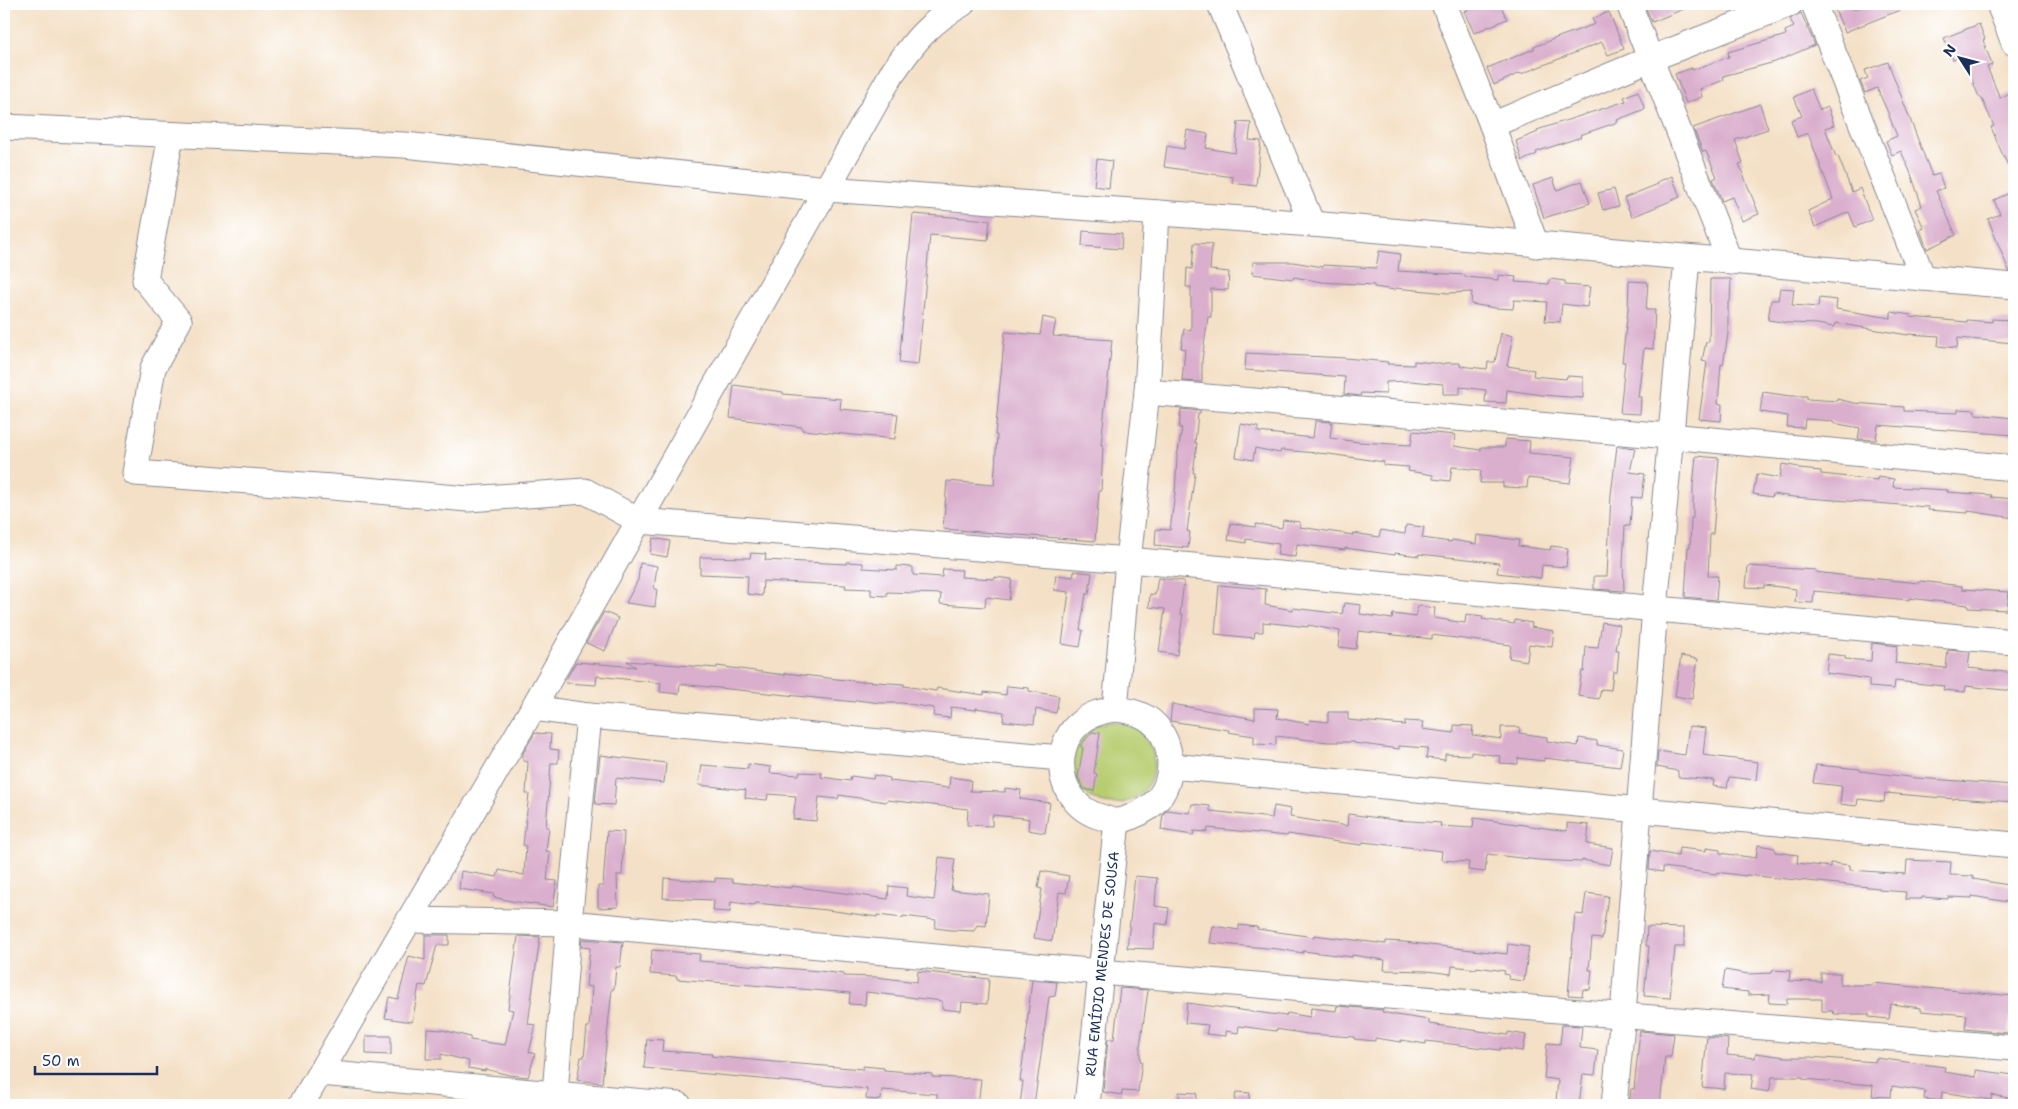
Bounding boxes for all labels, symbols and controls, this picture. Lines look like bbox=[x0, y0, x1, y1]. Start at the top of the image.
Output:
north arrow bbox=[1936, 32, 1986, 82]
text: N bbox=[1939, 41, 1960, 60]
street label: RUA EMÍDIO MENDES DE SOUSA bbox=[1081, 851, 1123, 1077]
scale bar bbox=[35, 1044, 158, 1076]
text: 50 m bbox=[42, 1051, 80, 1071]

